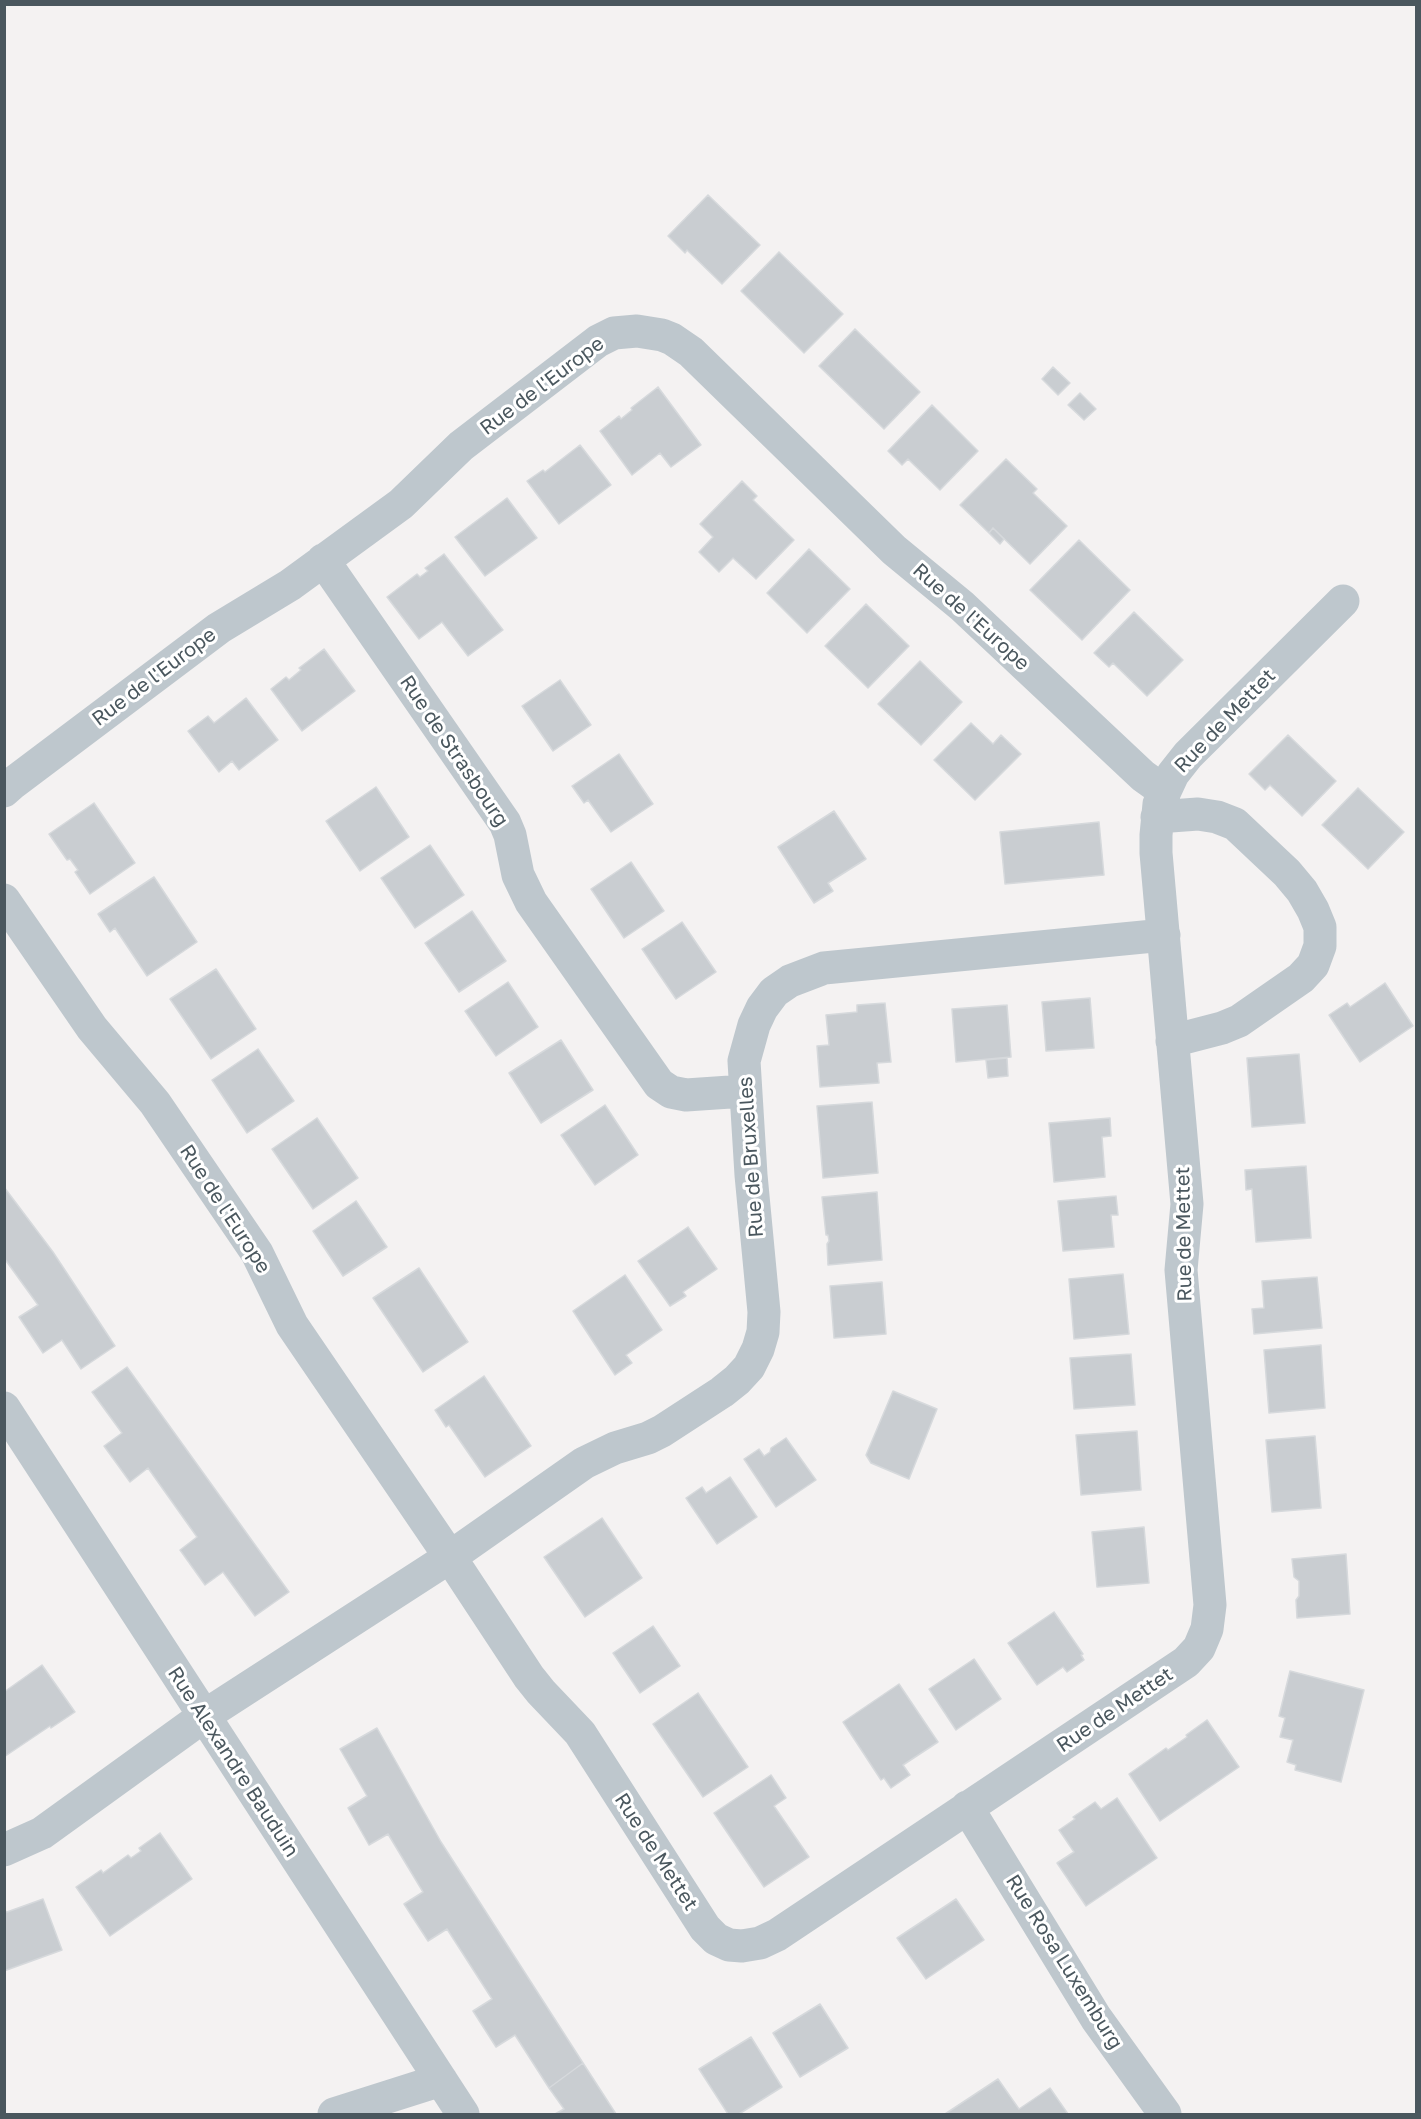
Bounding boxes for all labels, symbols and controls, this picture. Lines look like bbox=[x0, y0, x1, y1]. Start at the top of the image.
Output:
street label: Rue de l'Europe bbox=[475, 332, 609, 440]
street label: Rue de l'Europe bbox=[908, 558, 1034, 676]
street label: Rue de l'Europe bbox=[87, 623, 221, 731]
street label: Rue de Mettet bbox=[1169, 664, 1281, 778]
street label: Rue de Strasbourg bbox=[395, 671, 513, 831]
street label: Rue de Bruxelles bbox=[733, 1076, 769, 1238]
street label: Rue de l'Europe bbox=[174, 1140, 276, 1278]
street label: Rue de Mettet bbox=[1171, 1166, 1197, 1302]
street label: Rue Alexandre Bauduin bbox=[162, 1662, 304, 1862]
street label: Rue de Mettet bbox=[1052, 1662, 1178, 1758]
street label: Rue de Mettet bbox=[609, 1789, 703, 1915]
street label: Rue Rosa Luxemburg bbox=[1000, 1870, 1128, 2054]

